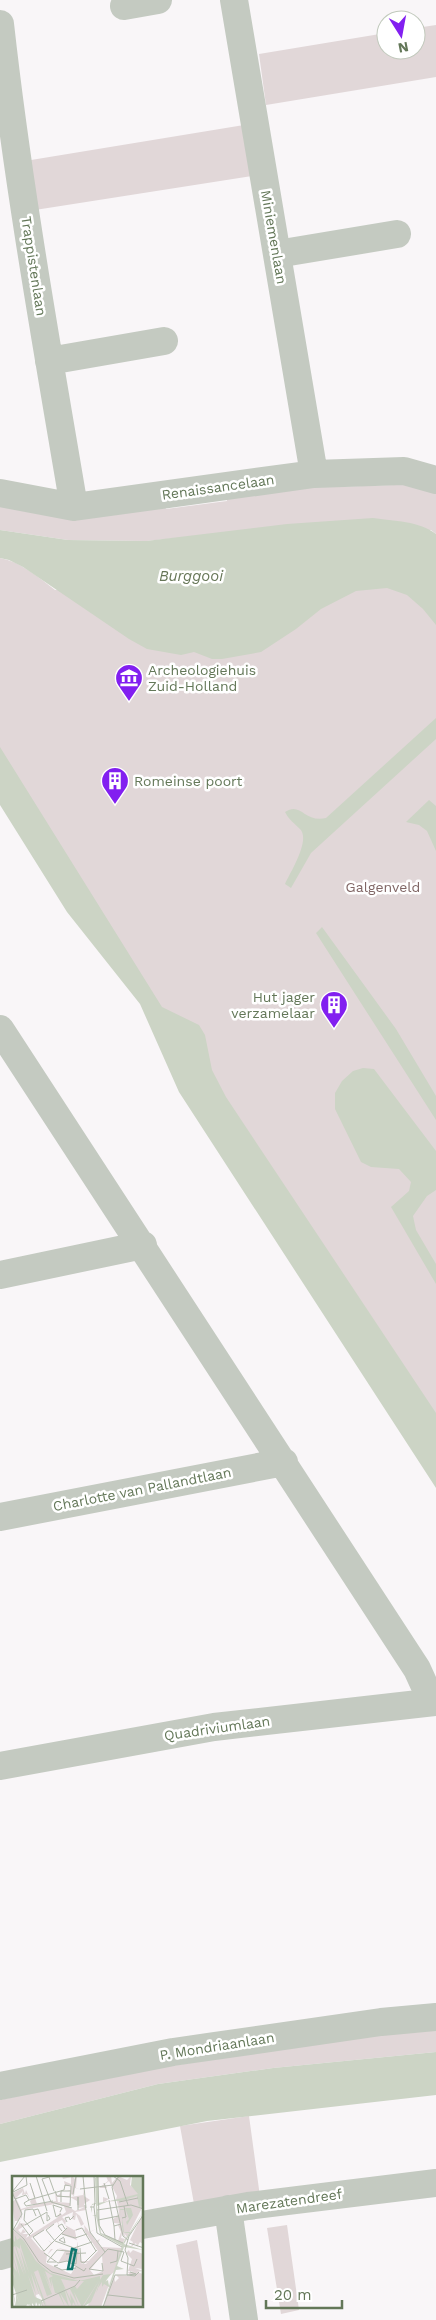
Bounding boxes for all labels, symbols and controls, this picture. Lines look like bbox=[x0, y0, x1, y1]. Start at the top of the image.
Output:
north arrow bbox=[376, 10, 426, 60]
text: N bbox=[397, 39, 410, 57]
street label: Miniemenlaan bbox=[258, 189, 290, 285]
street label: Trappistenlaan bbox=[18, 215, 50, 317]
street label: Renaissancelaan bbox=[161, 471, 275, 503]
water label: Burggooi bbox=[159, 567, 224, 585]
place label: Archeologiehuis Zuid-Holland bbox=[148, 662, 256, 694]
museum icon: Archeologiehuis Zuid-Holland bbox=[114, 663, 144, 702]
building icon: Romeinse poort bbox=[100, 766, 130, 805]
place label: Romeinse poort bbox=[134, 773, 242, 789]
park label: Galgenveld bbox=[346, 879, 420, 895]
place label: Hut jager verzamelaar bbox=[231, 989, 315, 1021]
building icon: Hut jager verzamelaar bbox=[319, 990, 349, 1029]
street label: Charlotte van Pallandtlaan bbox=[51, 1464, 233, 1514]
street label: Quadriviumlaan bbox=[163, 1713, 271, 1743]
street label: P. Mondriaanlaan bbox=[159, 2029, 275, 2063]
inset map bbox=[12, 2176, 144, 2308]
street label: Marezatendreef bbox=[235, 2186, 344, 2216]
scale bar bbox=[266, 2278, 342, 2310]
text: 20 m bbox=[274, 2286, 312, 2304]

